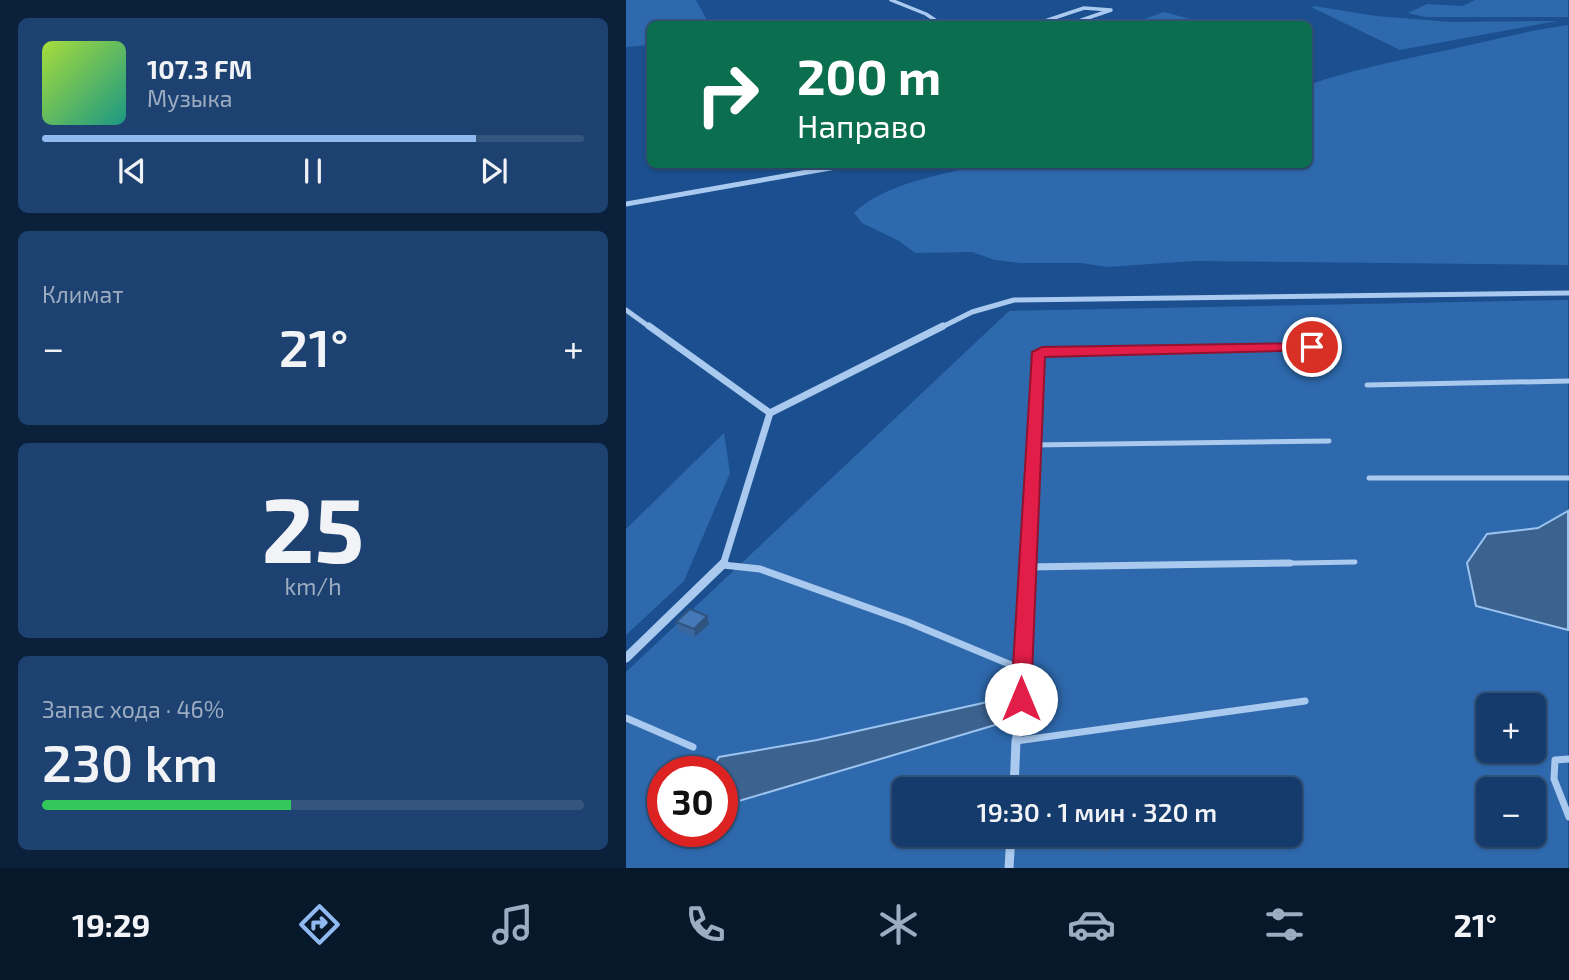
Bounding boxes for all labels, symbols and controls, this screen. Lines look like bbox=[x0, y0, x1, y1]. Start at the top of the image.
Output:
text: 200 m bbox=[797, 46, 941, 105]
icon: right bbox=[682, 49, 773, 140]
text: 107.3 FM bbox=[147, 53, 252, 84]
text: Музыка bbox=[147, 84, 232, 112]
text: Направо bbox=[797, 106, 927, 144]
icon: previous bbox=[113, 152, 151, 190]
icon: pause bbox=[294, 152, 332, 190]
icon: next bbox=[475, 152, 513, 190]
text: Климат bbox=[42, 280, 123, 308]
text: 21° bbox=[279, 315, 349, 377]
pin bbox=[1282, 317, 1342, 377]
text: − bbox=[42, 324, 64, 370]
text: + bbox=[563, 324, 584, 370]
icon: arrive bbox=[1293, 328, 1331, 366]
text: 25 bbox=[261, 472, 365, 581]
text: km/h bbox=[284, 572, 342, 600]
position arrow bbox=[984, 662, 1058, 736]
map controls bbox=[1476, 693, 1546, 847]
button: + bbox=[1476, 693, 1546, 763]
text: Запас хода · 46% bbox=[42, 695, 224, 723]
text: 230 km bbox=[42, 730, 218, 792]
speed limit sign: 30 bbox=[647, 756, 738, 847]
button: − bbox=[1476, 777, 1546, 847]
text: 19:30 · 1 мин · 320 m bbox=[977, 796, 1217, 827]
icon: directions bbox=[295, 900, 344, 949]
icon: music bbox=[488, 900, 537, 949]
icon: phone bbox=[681, 900, 730, 949]
icon: climate bbox=[874, 900, 923, 949]
icon: car bbox=[1067, 900, 1116, 949]
icon: filters bbox=[1260, 900, 1309, 949]
text: 19:29 bbox=[72, 905, 150, 943]
text: 21° bbox=[1453, 905, 1497, 943]

